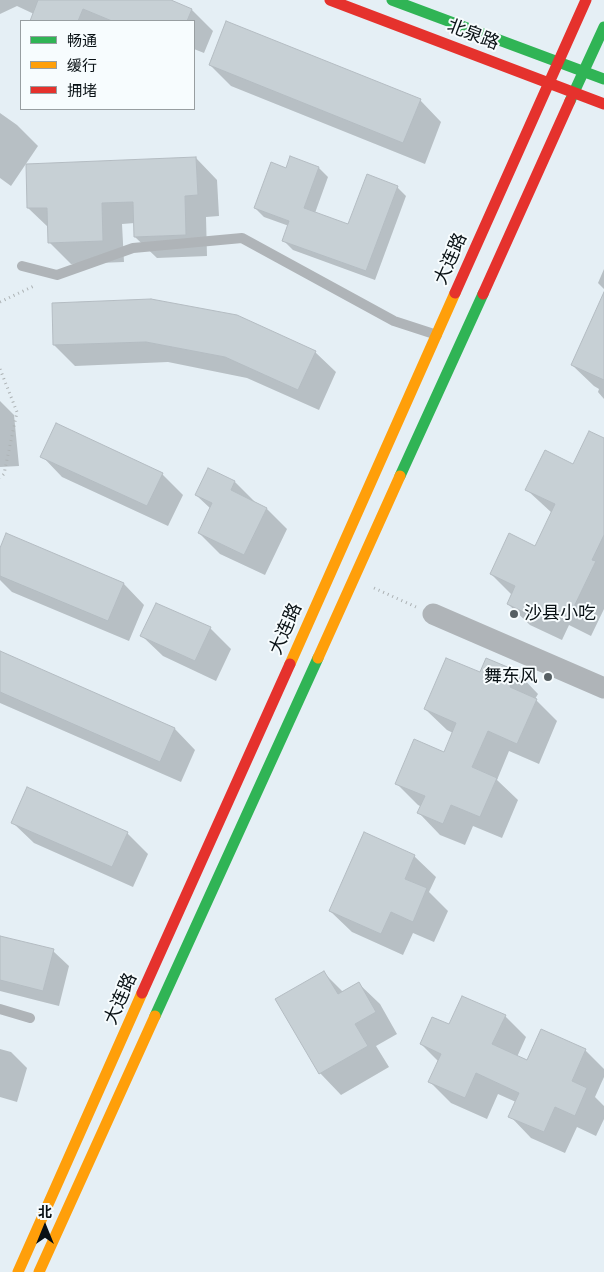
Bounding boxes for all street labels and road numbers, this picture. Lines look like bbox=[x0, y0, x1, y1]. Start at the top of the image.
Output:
street label: 北泉路 bbox=[444, 15, 502, 55]
street label: 大连路 bbox=[430, 230, 472, 288]
street label: 大连路 bbox=[265, 600, 307, 658]
street label: 大连路 bbox=[100, 970, 142, 1028]

